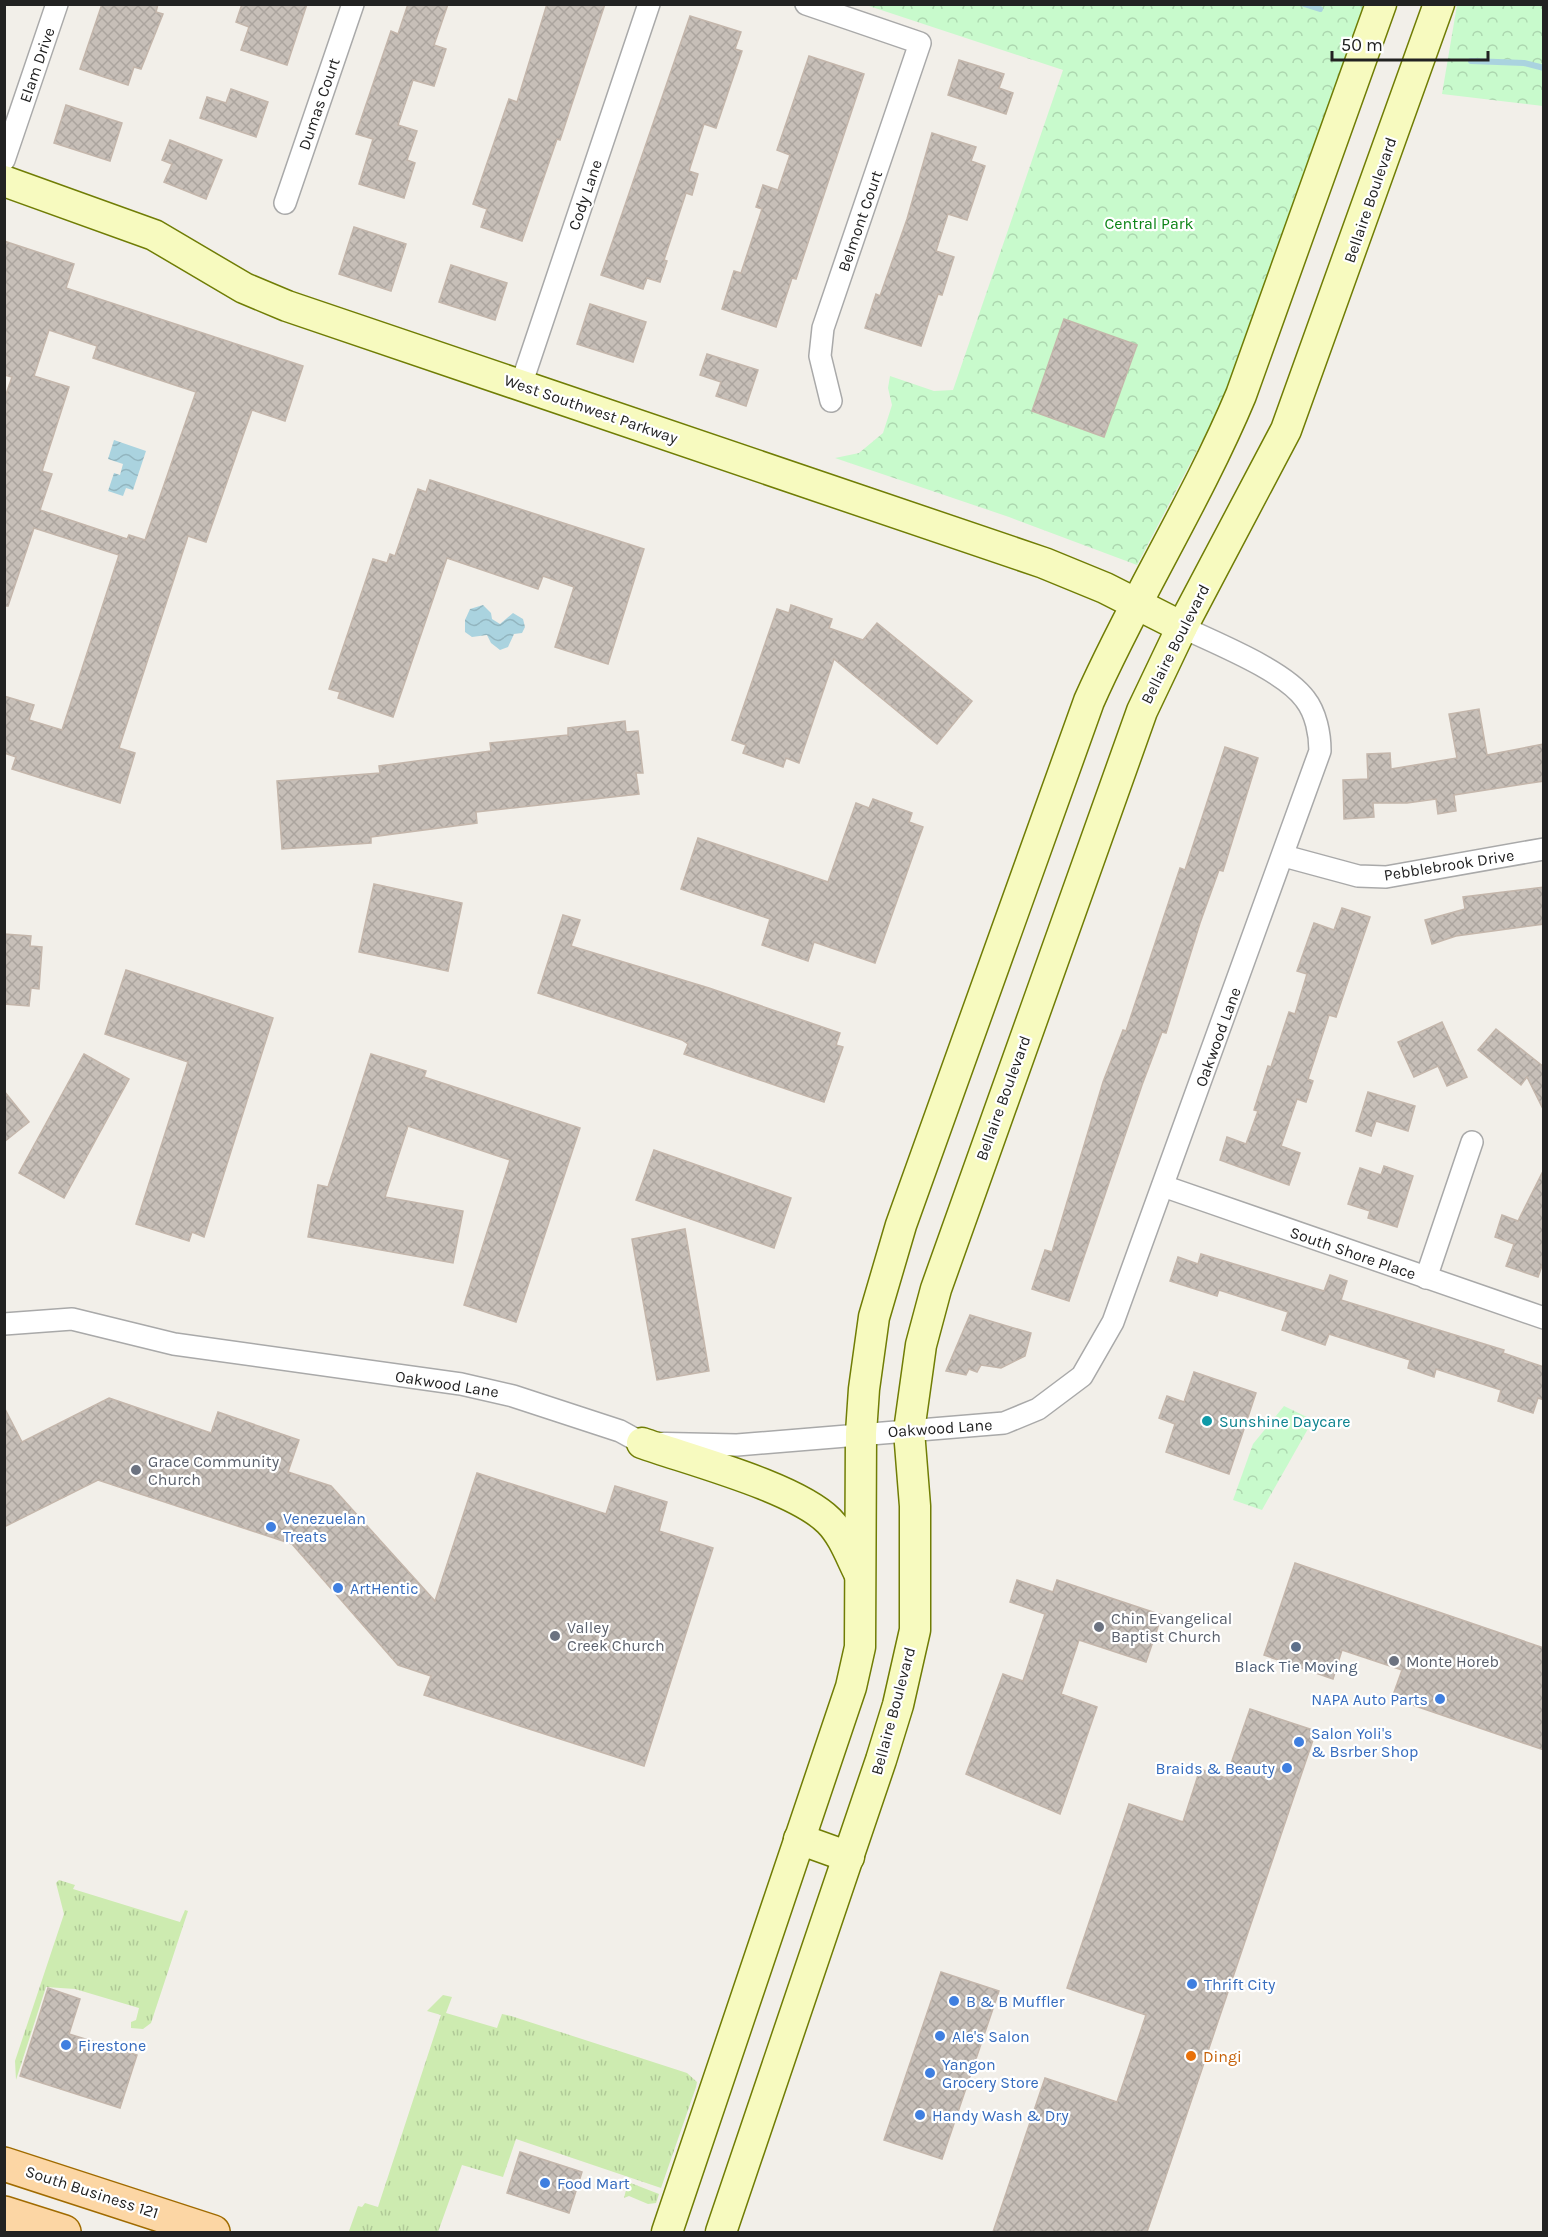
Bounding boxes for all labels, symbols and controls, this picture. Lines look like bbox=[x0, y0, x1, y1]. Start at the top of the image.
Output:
scale bar bbox=[1332, 24, 1488, 62]
street label: Elam Drive bbox=[15, 25, 59, 105]
text: 50 m bbox=[1341, 34, 1383, 56]
street label: Dumas Court bbox=[294, 55, 344, 153]
street label: Bellaire Boulevard bbox=[1340, 135, 1400, 265]
street label: Cody Lane bbox=[564, 157, 606, 233]
street label: Belmont Court bbox=[834, 168, 886, 274]
park label: Central Park bbox=[1104, 214, 1194, 233]
street label: West Southwest Parkway bbox=[502, 370, 681, 448]
street label: Bellaire Boulevard bbox=[1137, 581, 1213, 707]
street label: Pebblebrook Drive bbox=[1382, 845, 1516, 885]
street label: Oakwood Lane bbox=[1191, 985, 1245, 1089]
street label: Bellaire Boulevard bbox=[972, 1033, 1034, 1163]
street label: South Shore Place bbox=[1287, 1223, 1419, 1283]
street label: Oakwood Lane bbox=[394, 1366, 500, 1402]
place label: Sunshine Daycare bbox=[1219, 1412, 1350, 1431]
marker: Sunshine Daycare bbox=[1200, 1414, 1214, 1428]
street label: Oakwood Lane bbox=[887, 1415, 993, 1441]
place label: Grace Community Church bbox=[148, 1452, 280, 1489]
marker: Grace Community Church bbox=[129, 1463, 143, 1477]
place label: Venezuelan Treats bbox=[283, 1509, 366, 1546]
marker: Venezuelan Treats bbox=[264, 1520, 278, 1534]
place label: ArtHentic bbox=[350, 1579, 419, 1598]
marker: ArtHentic bbox=[331, 1581, 345, 1595]
place label: Chin Evangelical Baptist Church bbox=[1111, 1609, 1232, 1646]
place label: Valley Creek Church bbox=[567, 1618, 665, 1655]
marker: Chin Evangelical Baptist Church bbox=[1092, 1620, 1106, 1634]
marker: Valley Creek Church bbox=[548, 1629, 562, 1643]
marker: Black Tie Moving bbox=[1289, 1640, 1303, 1654]
street label: Bellaire Boulevard bbox=[867, 1645, 919, 1777]
place label: Monte Horeb bbox=[1406, 1652, 1499, 1671]
marker: Monte Horeb bbox=[1387, 1654, 1401, 1668]
place label: Black Tie Moving bbox=[1235, 1657, 1357, 1676]
place label: NAPA Auto Parts bbox=[1311, 1690, 1428, 1709]
marker: NAPA Auto Parts bbox=[1433, 1692, 1447, 1706]
place label: Salon Yoli's & Bsrber Shop bbox=[1311, 1724, 1418, 1761]
marker: Salon Yoli's & Bsrber Shop bbox=[1292, 1735, 1306, 1749]
place label: Braids & Beauty bbox=[1155, 1759, 1276, 1778]
marker: Braids & Beauty bbox=[1280, 1761, 1294, 1775]
place label: Thrift City bbox=[1204, 1975, 1276, 1994]
marker: Thrift City bbox=[1185, 1977, 1199, 1991]
place label: B & B Muffler bbox=[966, 1992, 1065, 2011]
marker: B & B Muffler bbox=[947, 1994, 961, 2008]
place label: Ale's Salon bbox=[952, 2027, 1030, 2046]
marker: Ale's Salon bbox=[933, 2029, 947, 2043]
place label: Firestone bbox=[78, 2036, 146, 2055]
marker: Firestone bbox=[59, 2038, 73, 2052]
place label: Dingi bbox=[1203, 2047, 1242, 2066]
marker: Dingi bbox=[1184, 2049, 1198, 2063]
place label: Yangon Grocery Store bbox=[942, 2055, 1039, 2092]
marker: Yangon Grocery Store bbox=[923, 2066, 937, 2080]
place label: Handy Wash & Dry bbox=[932, 2106, 1069, 2125]
marker: Handy Wash & Dry bbox=[913, 2108, 927, 2122]
street label: South Business 121 bbox=[23, 2162, 161, 2222]
place label: Food Mart bbox=[557, 2174, 630, 2193]
marker: Food Mart bbox=[538, 2176, 552, 2190]

